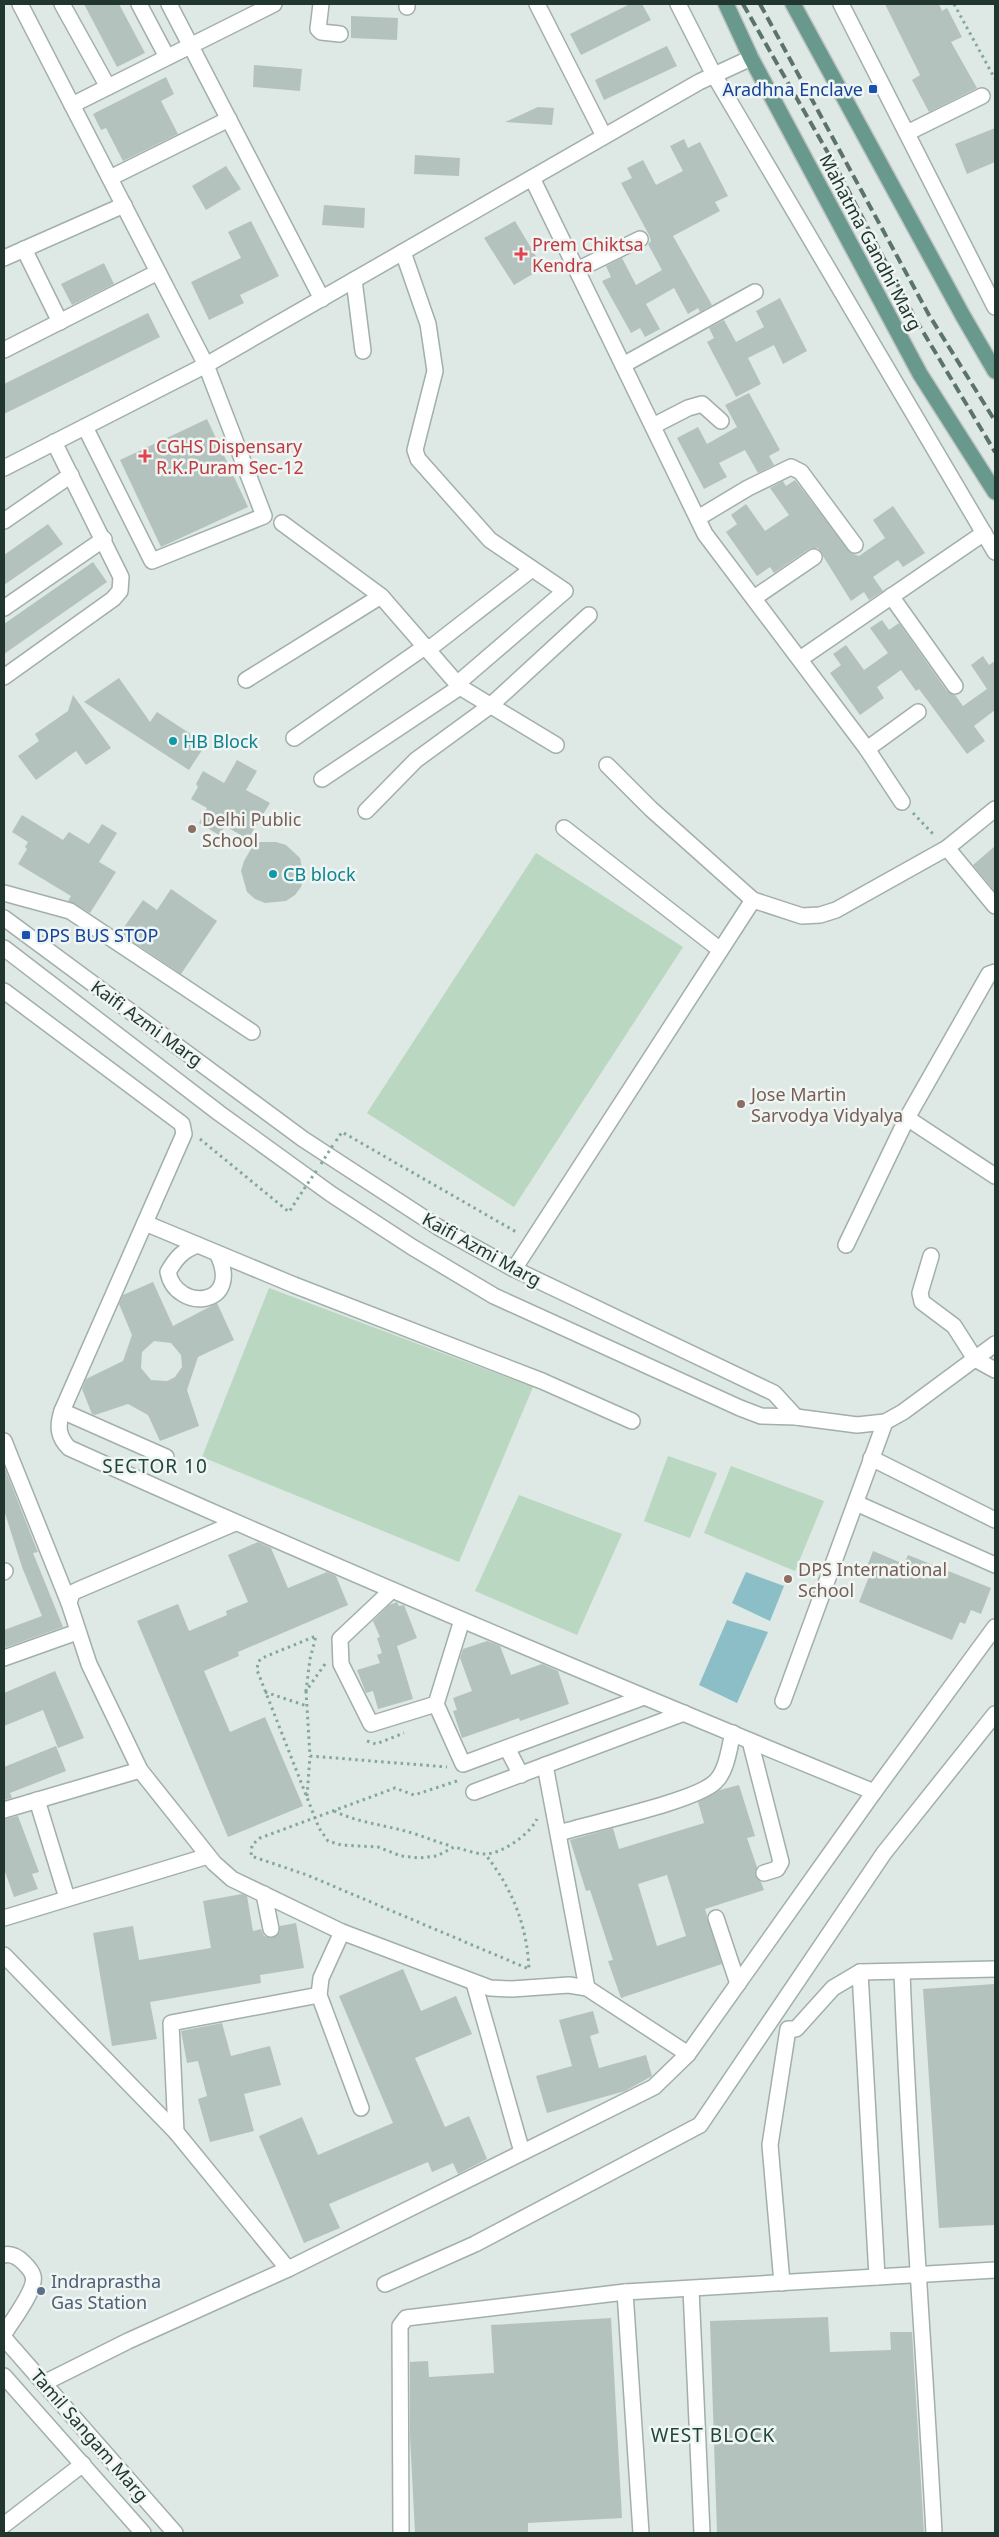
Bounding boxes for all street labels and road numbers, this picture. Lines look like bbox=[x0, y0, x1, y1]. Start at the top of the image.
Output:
street label: Mahatma Gandhi Marg bbox=[814, 150, 928, 334]
street label: Kaifi Azmi Marg bbox=[86, 974, 208, 1072]
street label: Kaifi Azmi Marg bbox=[418, 1206, 546, 1292]
street label: Tamil Sangam Marg bbox=[26, 2364, 154, 2506]

